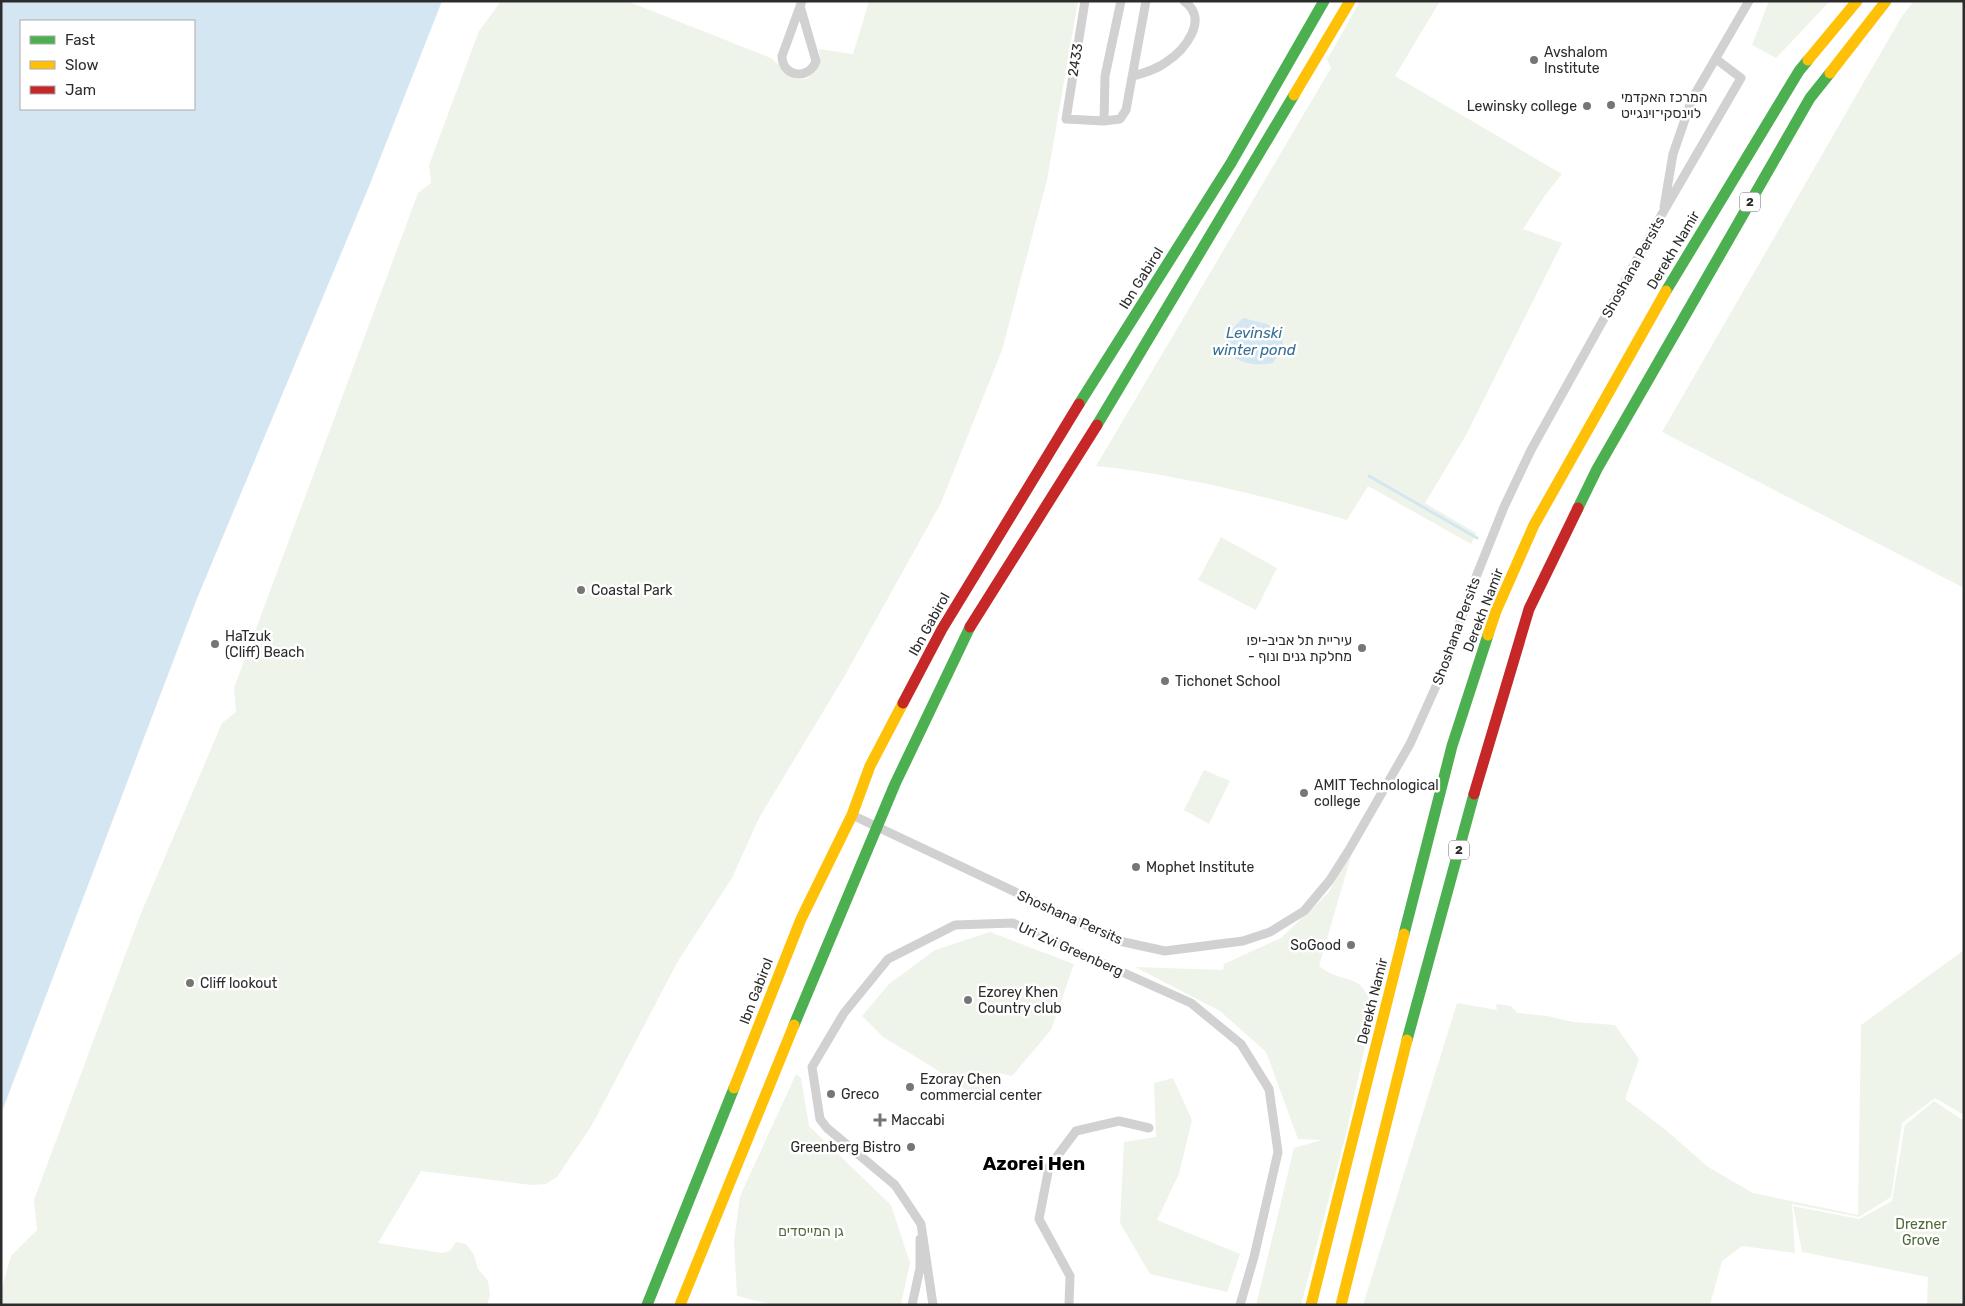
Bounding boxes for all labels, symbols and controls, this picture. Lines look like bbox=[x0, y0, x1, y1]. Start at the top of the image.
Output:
legend bbox=[20, 20, 195, 110]
text: Fast bbox=[65, 31, 95, 49]
street label: 2433 bbox=[1064, 42, 1087, 78]
place label: Avshalom Institute bbox=[1544, 44, 1608, 77]
marker: Avshalom Institute bbox=[1528, 54, 1540, 66]
text: Slow bbox=[65, 56, 98, 74]
text: Jam bbox=[65, 81, 96, 99]
place label: המרכז האקדמי לוינסקי־וינגייט bbox=[1621, 89, 1707, 122]
place label: Lewinsky college bbox=[1467, 98, 1577, 115]
marker: המרכז האקדמי לוינסקי־וינגייט bbox=[1605, 99, 1617, 111]
marker: Lewinsky college bbox=[1581, 100, 1593, 112]
road number: 2 bbox=[1740, 192, 1760, 212]
street label: Derekh Namir bbox=[1643, 207, 1704, 292]
street label: Shoshana Persits bbox=[1598, 213, 1668, 321]
street label: Ibn Gabirol bbox=[1116, 244, 1167, 312]
water label: Levinski winter pond bbox=[1212, 324, 1297, 359]
street label: Derekh Namir bbox=[1460, 565, 1507, 654]
street label: Shoshana Persits bbox=[1429, 575, 1484, 687]
place label: Coastal Park bbox=[591, 582, 673, 599]
marker: Coastal Park bbox=[575, 584, 587, 596]
street label: Ibn Gabirol bbox=[905, 590, 954, 659]
place label: HaTzuk (Cliff) Beach bbox=[225, 628, 305, 661]
place label: עיריית תל אביב-יפו - מחלקת גנים ונוף bbox=[1247, 632, 1352, 665]
marker: HaTzuk (Cliff) Beach bbox=[209, 638, 221, 650]
marker: עיריית תל אביב-יפו - מחלקת גנים ונוף bbox=[1356, 642, 1368, 654]
place label: Tichonet School bbox=[1175, 673, 1280, 690]
marker: Tichonet School bbox=[1159, 675, 1171, 687]
place label: AMIT Technological college bbox=[1314, 777, 1439, 810]
marker: AMIT Technological college bbox=[1298, 787, 1310, 799]
road number: 2 bbox=[1449, 840, 1469, 860]
place label: Mophet Institute bbox=[1146, 859, 1254, 876]
marker: Mophet Institute bbox=[1130, 861, 1142, 873]
street label: Shoshana Persits bbox=[1014, 887, 1125, 948]
street label: Uri Zvi Greenberg bbox=[1016, 919, 1126, 980]
place label: SoGood bbox=[1290, 937, 1341, 954]
marker: SoGood bbox=[1345, 939, 1357, 951]
street label: Ibn Gabirol bbox=[736, 956, 777, 1027]
street label: Derekh Namir bbox=[1354, 956, 1392, 1046]
place label: Cliff lookout bbox=[200, 975, 278, 992]
marker: Cliff lookout bbox=[184, 977, 196, 989]
place label: Ezorey Khen Country club bbox=[978, 984, 1062, 1017]
marker: Ezorey Khen Country club bbox=[962, 994, 974, 1006]
place label: Ezoray Chen commercial center bbox=[920, 1071, 1043, 1104]
marker: Ezoray Chen commercial center bbox=[904, 1081, 916, 1093]
place label: Greco bbox=[841, 1086, 879, 1103]
marker: Greco bbox=[825, 1088, 837, 1100]
place label: Maccabi bbox=[891, 1112, 945, 1129]
marker: Maccabi bbox=[873, 1113, 887, 1127]
place label: Greenberg Bistro bbox=[790, 1139, 901, 1156]
marker: Greenberg Bistro bbox=[905, 1141, 917, 1153]
district label: Azorei Hen bbox=[983, 1152, 1085, 1175]
park label: Drezner Grove bbox=[1895, 1216, 1947, 1249]
park label: גן המייסדים bbox=[778, 1223, 844, 1240]

